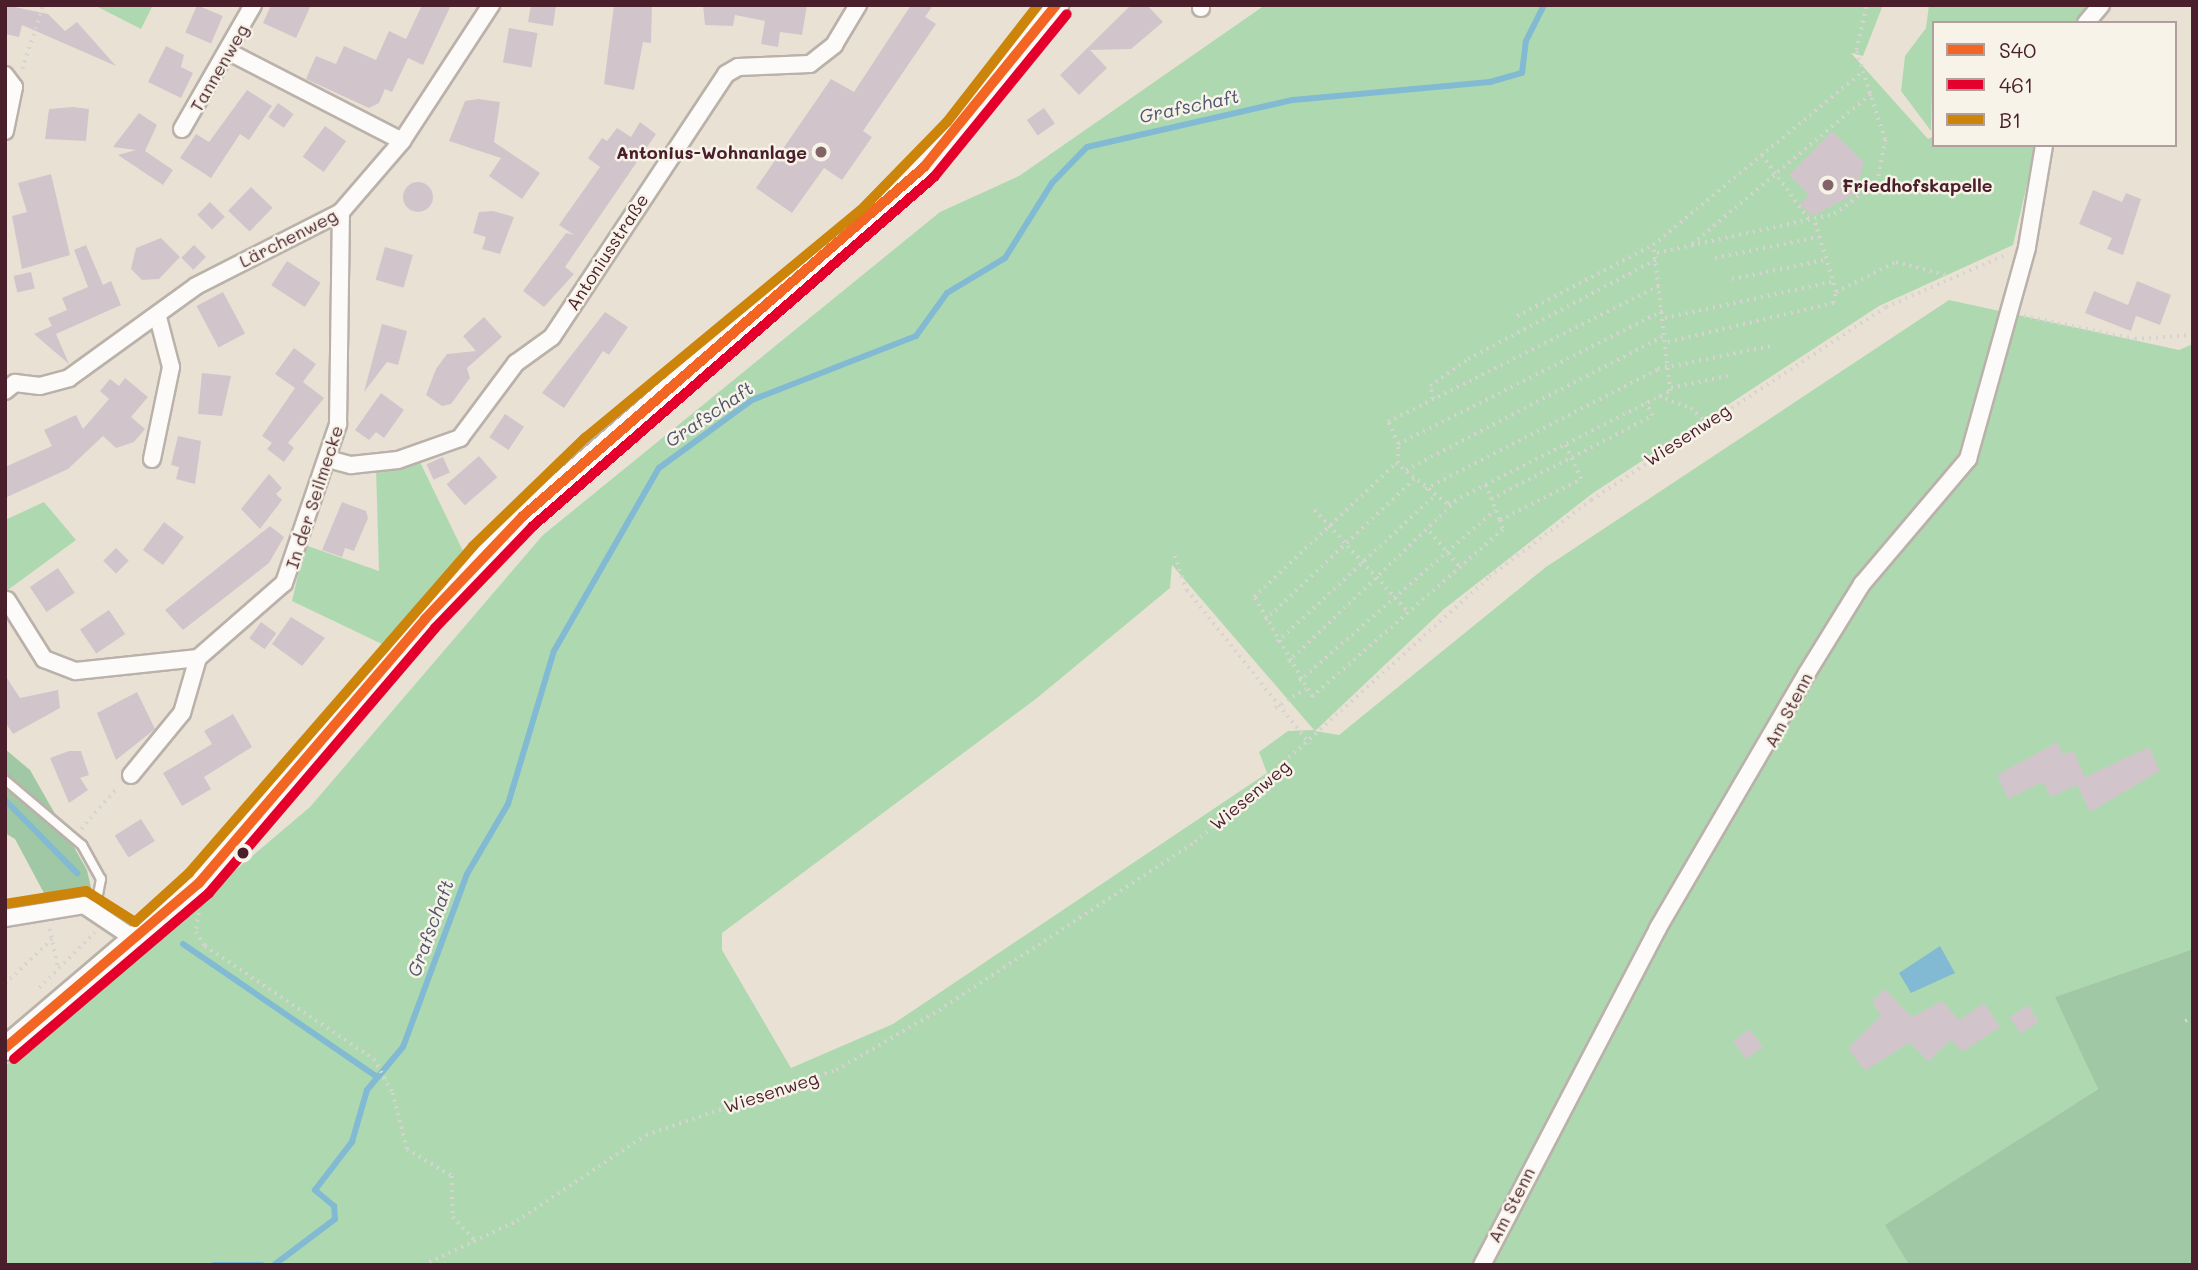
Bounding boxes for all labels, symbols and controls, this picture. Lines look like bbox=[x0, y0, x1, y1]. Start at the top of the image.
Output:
street label: Tannenweg bbox=[185, 20, 253, 116]
legend bbox=[1932, 21, 2177, 147]
text: S40 bbox=[1999, 36, 2036, 63]
text: 461 bbox=[1999, 71, 2033, 98]
water label: Grafschaft bbox=[1137, 84, 1241, 128]
text: B1 bbox=[1999, 106, 2021, 133]
place label: Antonius-Wohnanlage bbox=[616, 141, 807, 163]
marker: Antonius-Wohnanlage bbox=[813, 144, 829, 160]
place label: Friedhofskapelle bbox=[1842, 174, 1993, 196]
marker: Friedhofskapelle bbox=[1820, 177, 1836, 193]
street label: Antoniusstraße bbox=[561, 190, 653, 314]
street label: Lärchenweg bbox=[235, 204, 341, 272]
water label: Grafschaft bbox=[661, 376, 757, 452]
street label: Wiesenweg bbox=[1640, 399, 1734, 471]
street label: In der Seilmecke bbox=[281, 423, 347, 571]
street label: Am Stenn bbox=[1759, 669, 1817, 751]
street label: Wiesenweg bbox=[1206, 755, 1294, 835]
unlabelled marker bbox=[236, 846, 250, 860]
water label: Grafschaft bbox=[402, 876, 458, 980]
street label: Wiesenweg bbox=[721, 1067, 821, 1117]
street label: Am Stenn bbox=[1483, 1164, 1539, 1246]

